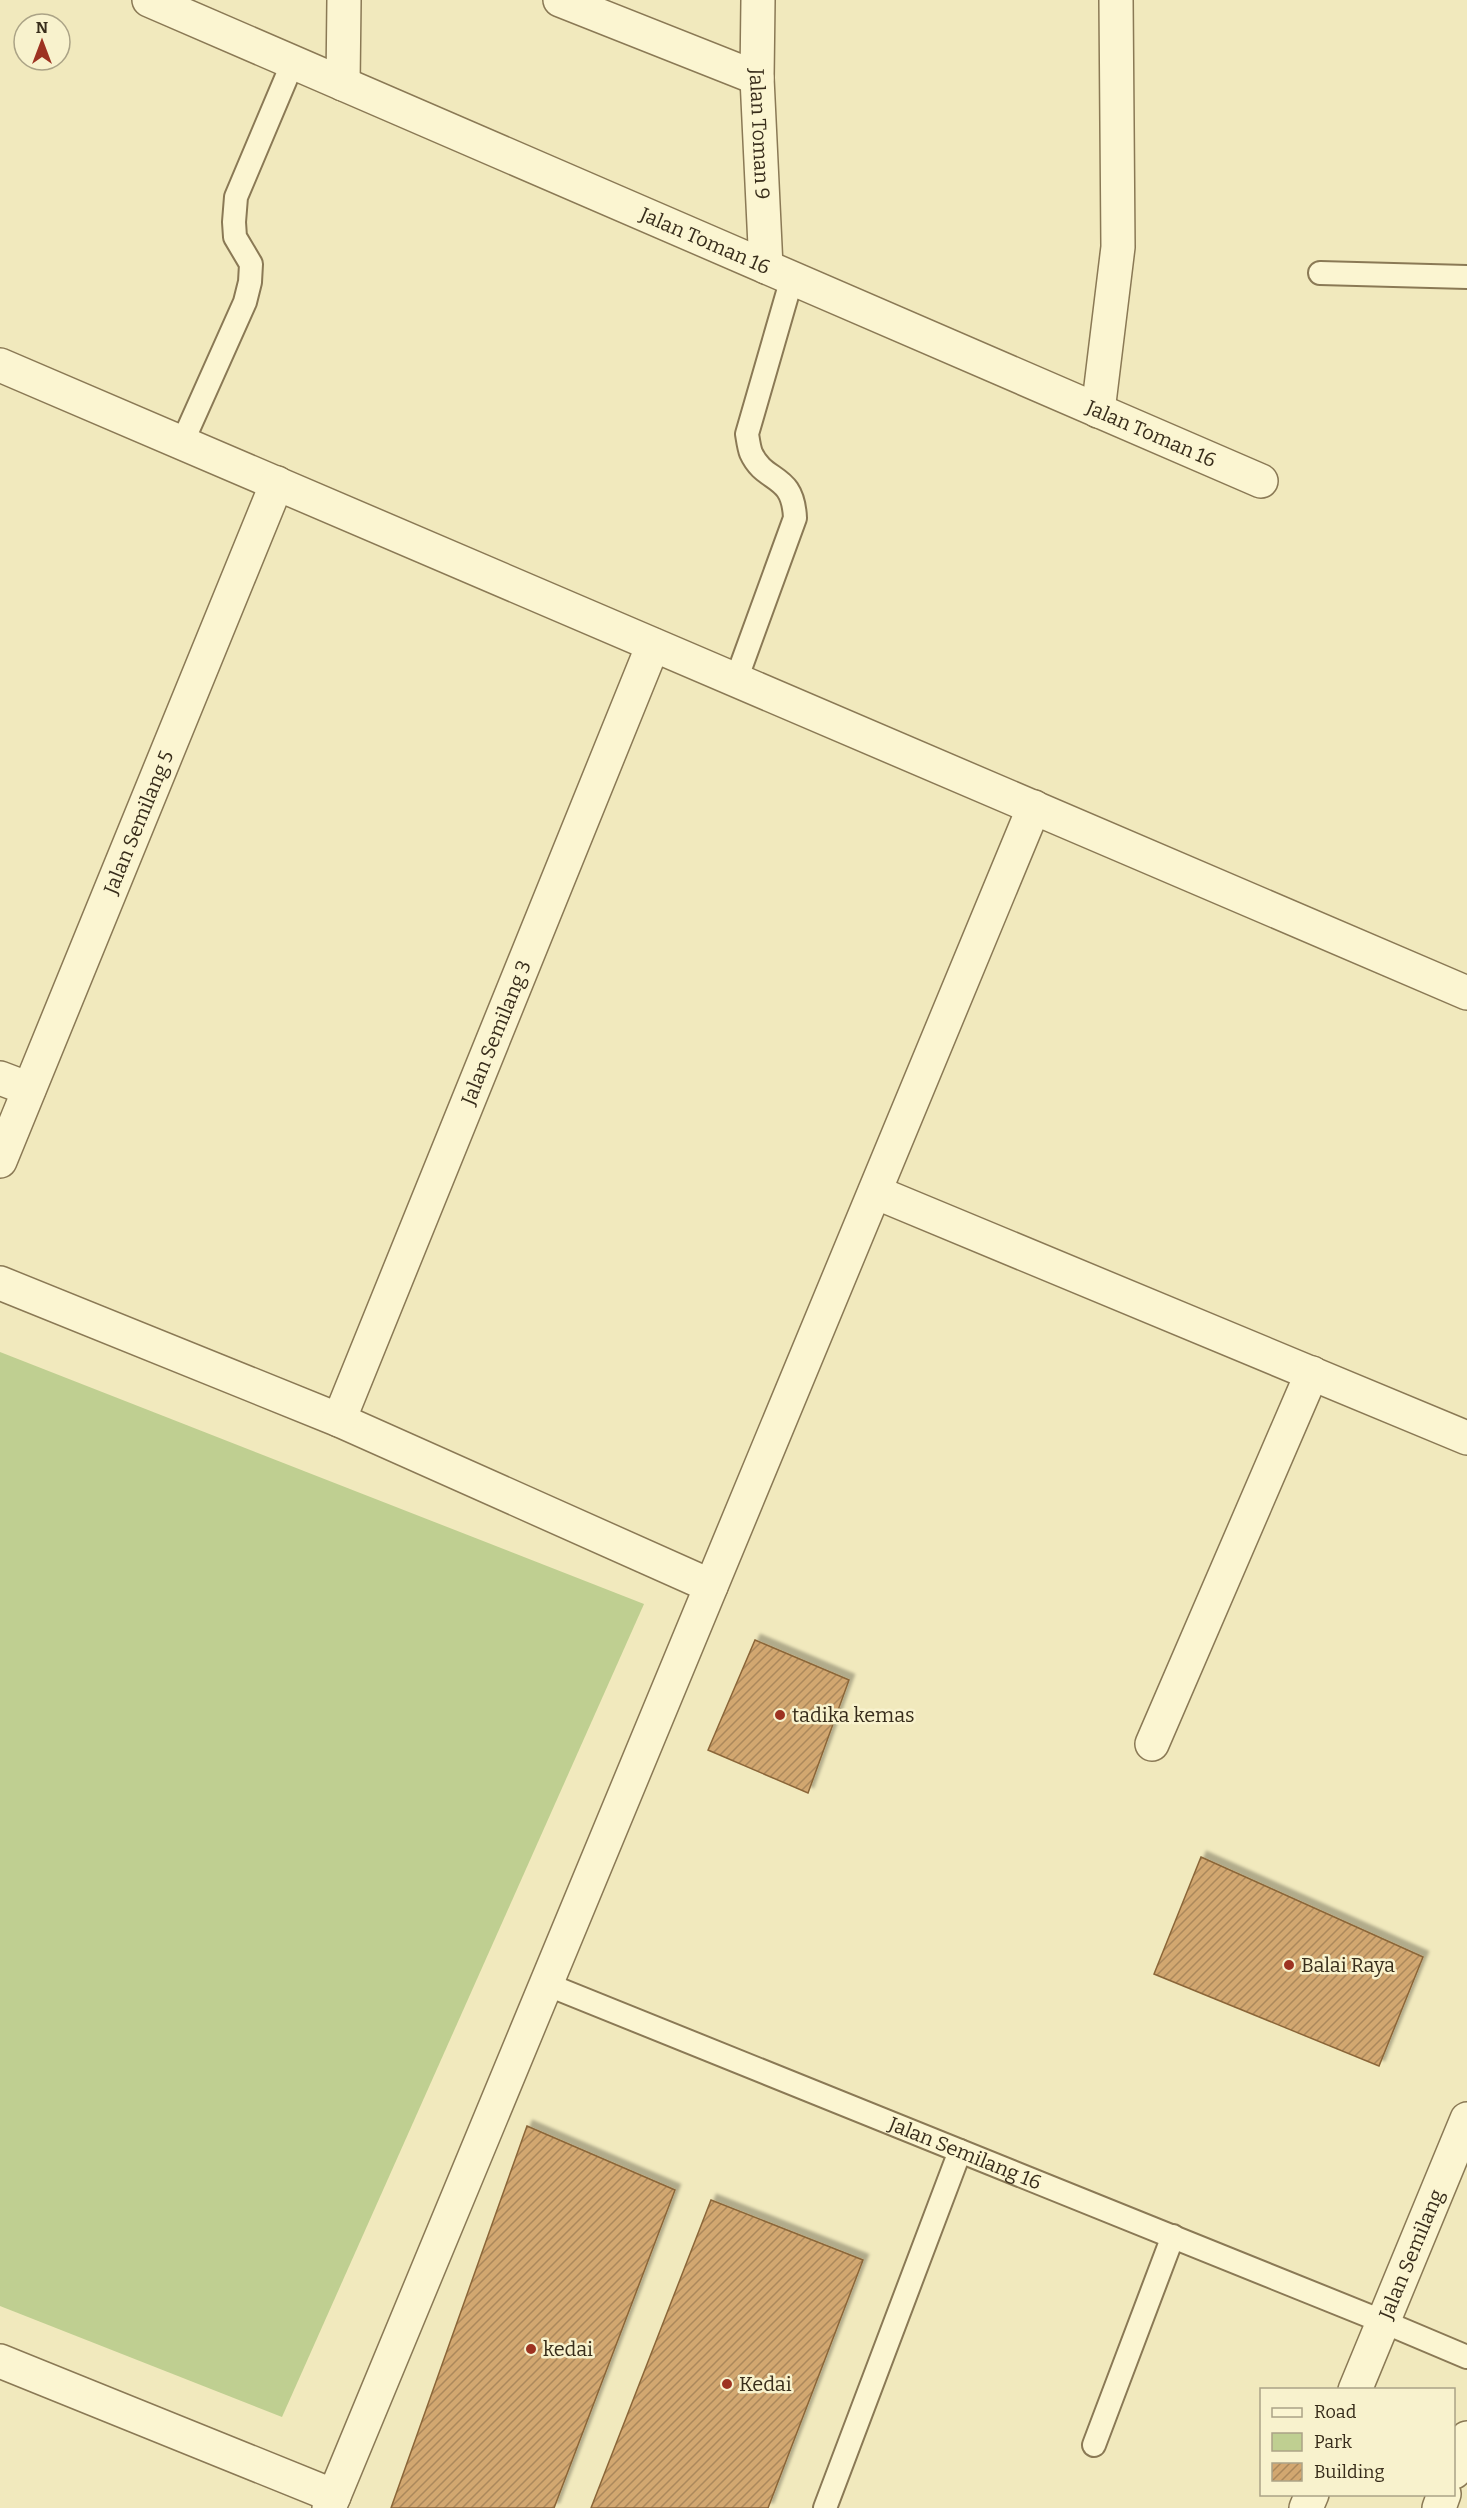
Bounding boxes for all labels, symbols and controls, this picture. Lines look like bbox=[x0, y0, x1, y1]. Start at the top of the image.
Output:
north arrow bbox=[12, 12, 72, 72]
text: N bbox=[36, 18, 48, 37]
street label: Jalan Toman 9 bbox=[745, 67, 775, 200]
street label: Jalan Toman 16 bbox=[636, 202, 774, 279]
street label: Jalan Toman 16 bbox=[1082, 395, 1220, 472]
street label: Jalan Semilang 5 bbox=[98, 747, 178, 898]
street label: Jalan Semilang 3 bbox=[456, 957, 536, 1109]
place label: tadika kemas bbox=[792, 1703, 915, 1727]
marker: tadika kemas bbox=[773, 1708, 787, 1722]
place label: Balai Raya bbox=[1301, 1953, 1395, 1977]
marker: Balai Raya bbox=[1282, 1958, 1296, 1972]
street label: Jalan Semilang 16 bbox=[885, 2111, 1045, 2195]
street label: Jalan Semilang bbox=[1373, 2186, 1449, 2324]
place label: kedai bbox=[543, 2337, 593, 2361]
marker: kedai bbox=[524, 2342, 538, 2356]
place label: Kedai bbox=[739, 2372, 792, 2396]
marker: Kedai bbox=[720, 2377, 734, 2391]
legend bbox=[1260, 2388, 1455, 2496]
text: Road bbox=[1314, 2401, 1357, 2423]
text: Park bbox=[1314, 2431, 1353, 2453]
text: Building bbox=[1314, 2461, 1385, 2483]

